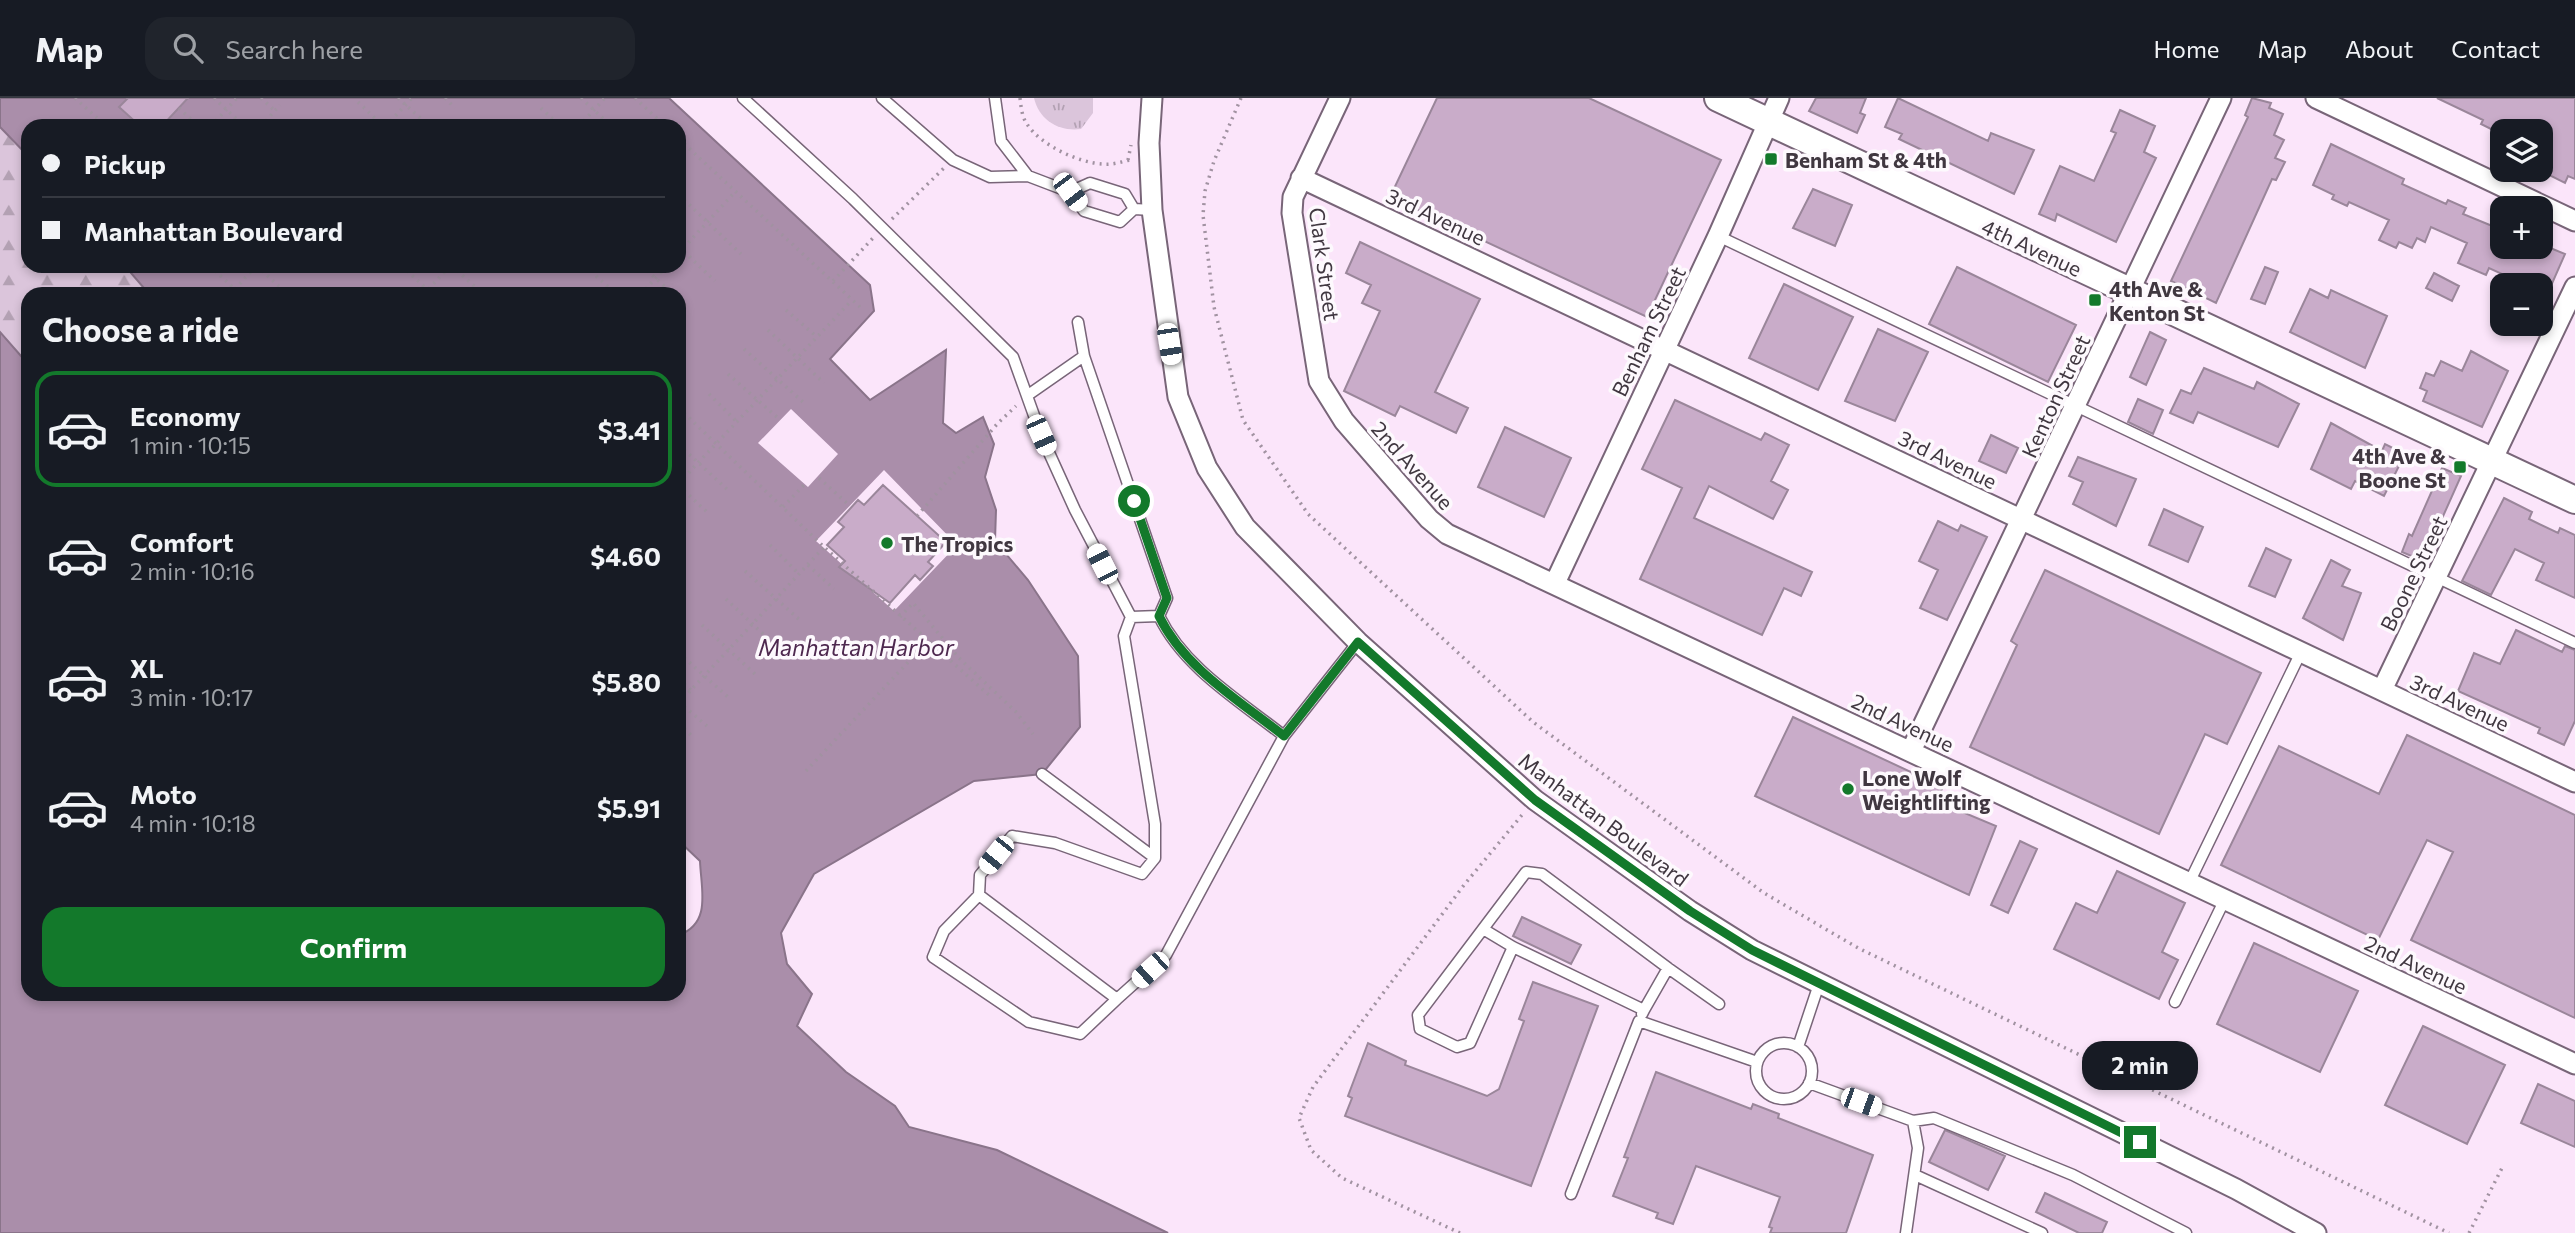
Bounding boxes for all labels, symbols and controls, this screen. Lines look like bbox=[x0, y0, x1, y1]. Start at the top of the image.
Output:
search box bbox=[145, 17, 635, 80]
text: Map bbox=[35, 28, 103, 69]
icon: search bbox=[169, 29, 207, 67]
text: Search here bbox=[225, 33, 363, 64]
text: Home bbox=[2154, 34, 2220, 63]
text: Map bbox=[2258, 34, 2307, 63]
text: About bbox=[2345, 34, 2413, 63]
text: Contact bbox=[2451, 34, 2540, 63]
map controls bbox=[2490, 119, 2553, 336]
button: layers bbox=[2490, 119, 2553, 182]
place label: Benham St & 4th bbox=[1785, 147, 1947, 172]
text: Pickup bbox=[84, 148, 166, 179]
marker: Benham St & 4th bbox=[1763, 151, 1779, 167]
car bbox=[1049, 169, 1092, 215]
street label: 3rd Avenue bbox=[1383, 182, 1489, 250]
button: + bbox=[2490, 196, 2553, 259]
street label: Clark Street bbox=[1305, 206, 1345, 322]
street label: 4th Avenue bbox=[1978, 213, 2086, 281]
text: Manhattan Boulevard bbox=[84, 215, 343, 246]
street label: Benham Street bbox=[1606, 262, 1690, 400]
button: − bbox=[2490, 273, 2553, 336]
place label: 4th Ave & Kenton St bbox=[2109, 276, 2205, 325]
marker: 4th Ave & Kenton St bbox=[2087, 292, 2103, 308]
text: Choose a ride bbox=[42, 309, 239, 349]
car bbox=[1156, 322, 1183, 366]
street label: Kenton Street bbox=[2016, 331, 2094, 461]
icon: car bbox=[46, 398, 109, 461]
text: Economy bbox=[130, 400, 241, 431]
car bbox=[1023, 412, 1060, 458]
text: $3.41 bbox=[598, 414, 661, 445]
street label: 2nd Avenue bbox=[1367, 416, 1459, 514]
street label: 3rd Avenue bbox=[1895, 424, 2001, 494]
text: 1 min · 10:15 bbox=[130, 431, 251, 459]
place label: 4th Ave & Boone St bbox=[2352, 443, 2446, 492]
marker: 4th Ave & Boone St bbox=[2452, 459, 2468, 475]
route start bbox=[1118, 485, 1150, 517]
street label: Boone Street bbox=[2374, 511, 2452, 635]
icon: car bbox=[46, 524, 109, 587]
text: Comfort bbox=[130, 526, 233, 557]
place label: The Tropics bbox=[901, 531, 1013, 556]
marker: The Tropics bbox=[879, 535, 895, 551]
text: $4.60 bbox=[590, 540, 661, 571]
car bbox=[1084, 541, 1121, 587]
text: 2 min · 10:16 bbox=[130, 557, 255, 585]
water label: Manhattan Harbor bbox=[758, 633, 955, 661]
icon: car bbox=[46, 650, 109, 713]
text: XL bbox=[130, 652, 164, 683]
text: $5.80 bbox=[591, 666, 661, 697]
street label: 3rd Avenue bbox=[2407, 668, 2513, 736]
text: 3 min · 10:17 bbox=[130, 683, 253, 711]
street label: 2nd Avenue bbox=[1848, 687, 1958, 757]
street label: Manhattan Boulevard bbox=[1514, 747, 1694, 891]
place label: Lone Wolf Weightlifting bbox=[1862, 765, 1991, 814]
icon: car bbox=[46, 776, 109, 839]
text: Moto bbox=[130, 778, 197, 809]
marker: Lone Wolf Weightlifting bbox=[1840, 781, 1856, 797]
text: $5.91 bbox=[597, 792, 661, 823]
text: 4 min · 10:18 bbox=[130, 809, 256, 837]
car bbox=[975, 832, 1018, 878]
button: Confirm bbox=[42, 907, 665, 987]
street label: 2nd Avenue bbox=[2361, 929, 2471, 999]
car bbox=[1128, 948, 1173, 992]
callout: 2 min bbox=[2082, 1040, 2198, 1090]
text: 2 min bbox=[2111, 1051, 2169, 1079]
car bbox=[1838, 1085, 1885, 1119]
route end bbox=[2124, 1126, 2156, 1158]

